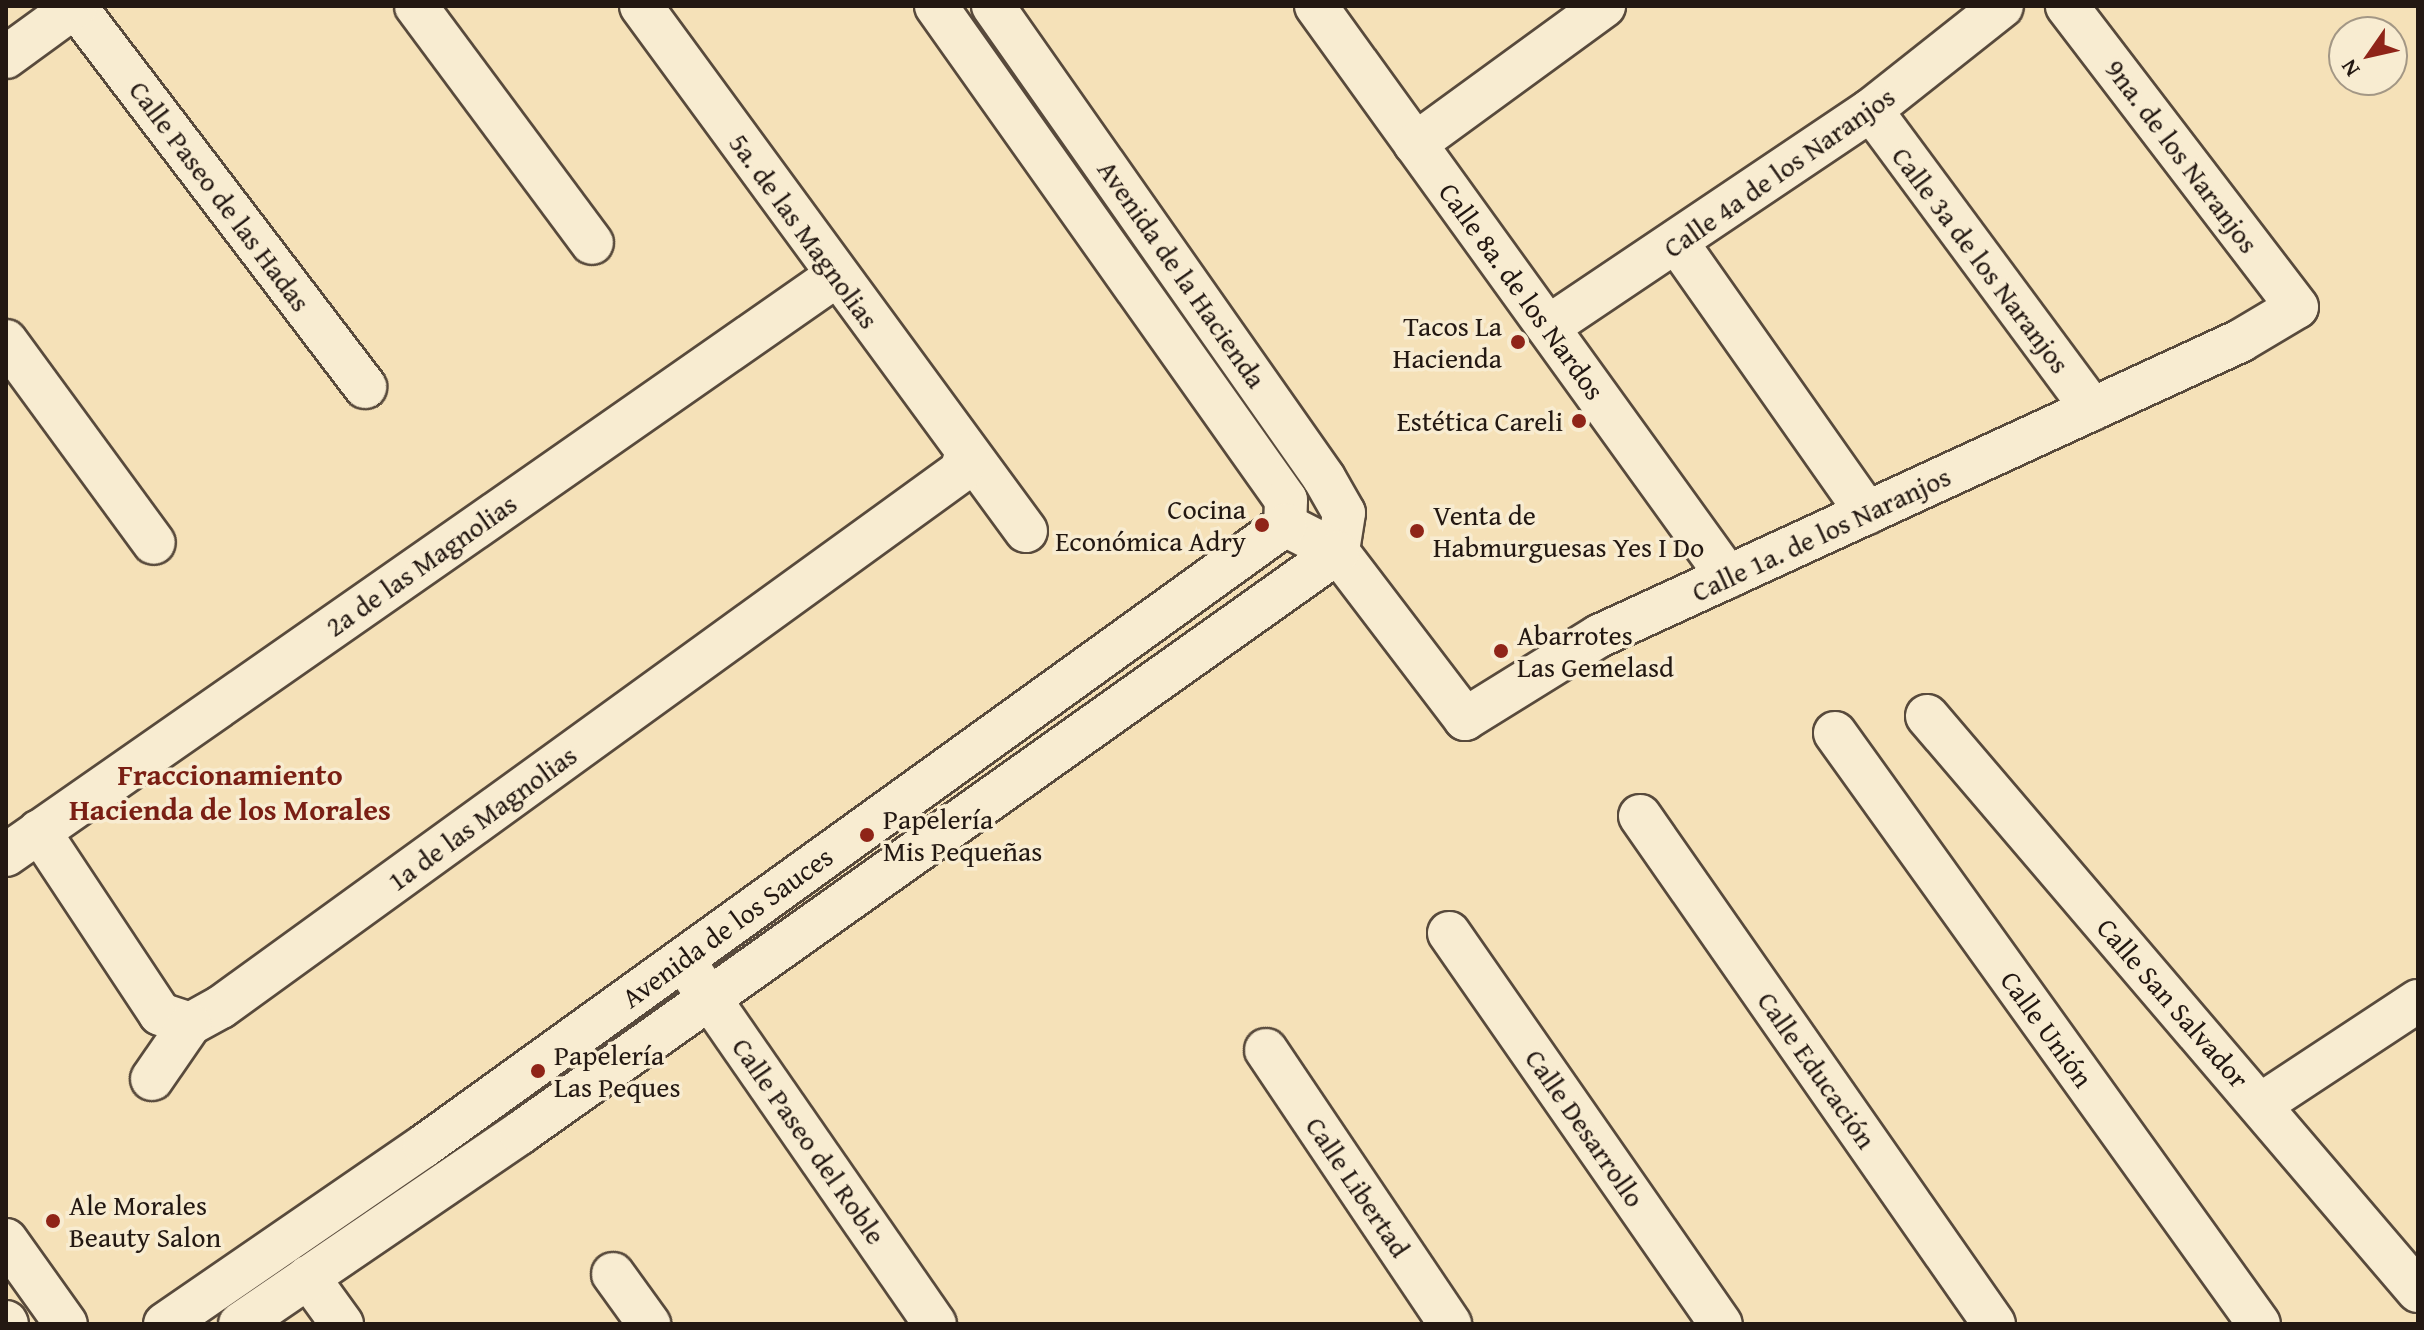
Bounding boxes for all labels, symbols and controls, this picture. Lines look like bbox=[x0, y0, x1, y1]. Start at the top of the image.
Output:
north arrow bbox=[2328, 16, 2408, 96]
street label: 9na. de los Naranjos bbox=[2098, 53, 2266, 259]
text: N bbox=[2332, 53, 2367, 83]
street label: Calle Paseo de las Hadas bbox=[122, 74, 318, 318]
street label: Calle 4a de los Naranjos bbox=[1657, 79, 1901, 265]
street label: 5a. de las Magnolias bbox=[722, 127, 886, 335]
street label: Calle 3a de los Naranjos bbox=[1885, 140, 2077, 380]
street label: Avenida de la Hacienda bbox=[1091, 154, 1273, 394]
street label: Calle 8a. de los Nardos bbox=[1432, 176, 1612, 406]
place label: Tacos La Hacienda bbox=[1393, 309, 1502, 375]
marker: Tacos La Hacienda bbox=[1509, 333, 1527, 351]
place label: Estética Careli bbox=[1397, 404, 1563, 438]
marker: Estética Careli bbox=[1570, 412, 1588, 430]
street label: Calle 1a. de los Naranjos bbox=[1686, 459, 1956, 609]
street label: 2a de las Magnolias bbox=[319, 487, 523, 643]
place label: Cocina Económica Adry bbox=[1055, 492, 1246, 558]
place label: Venta de Habmurguesas Yes I Do bbox=[1433, 498, 1704, 564]
marker: Cocina Económica Adry bbox=[1253, 516, 1271, 534]
marker: Venta de Habmurguesas Yes I Do bbox=[1408, 522, 1426, 540]
place label: Abarrotes Las Gemelasd bbox=[1517, 618, 1674, 684]
marker: Abarrotes Las Gemelasd bbox=[1492, 642, 1510, 660]
street label: 1a de las Magnolias bbox=[381, 738, 583, 898]
district label: Fraccionamiento Hacienda de los Morales bbox=[69, 756, 391, 826]
place label: Papelería Mis Pequeñas bbox=[883, 802, 1042, 868]
marker: Papelería Mis Pequeñas bbox=[858, 826, 876, 844]
street label: Avenida de los Sauces bbox=[615, 839, 839, 1015]
street label: Calle San Salvador bbox=[2090, 911, 2256, 1095]
street label: Calle Unión bbox=[1994, 964, 2100, 1094]
street label: Calle Educación bbox=[1751, 985, 1883, 1155]
street label: Calle Paseo del Roble bbox=[725, 1031, 893, 1251]
place label: Papelería Las Peques bbox=[554, 1038, 680, 1104]
street label: Calle Desarrollo bbox=[1518, 1043, 1652, 1213]
marker: Papelería Las Peques bbox=[529, 1062, 547, 1080]
street label: Calle Libertad bbox=[1299, 1110, 1417, 1264]
place label: Ale Morales Beauty Salon bbox=[69, 1188, 221, 1254]
marker: Ale Morales Beauty Salon bbox=[44, 1212, 62, 1230]

